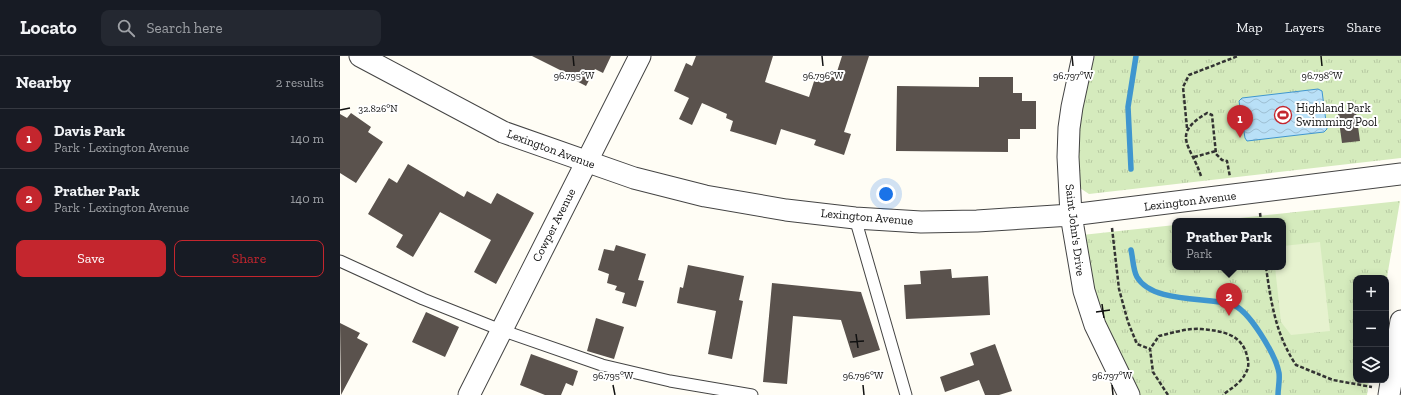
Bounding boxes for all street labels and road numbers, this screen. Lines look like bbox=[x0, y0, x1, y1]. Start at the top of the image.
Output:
street label: Lexington Avenue bbox=[505, 127, 597, 172]
street label: Saint John's Drive bbox=[1062, 183, 1088, 277]
street label: Cowper Avenue bbox=[530, 186, 579, 264]
street label: Lexington Avenue bbox=[1143, 188, 1237, 214]
street label: Lexington Avenue bbox=[820, 206, 914, 228]

